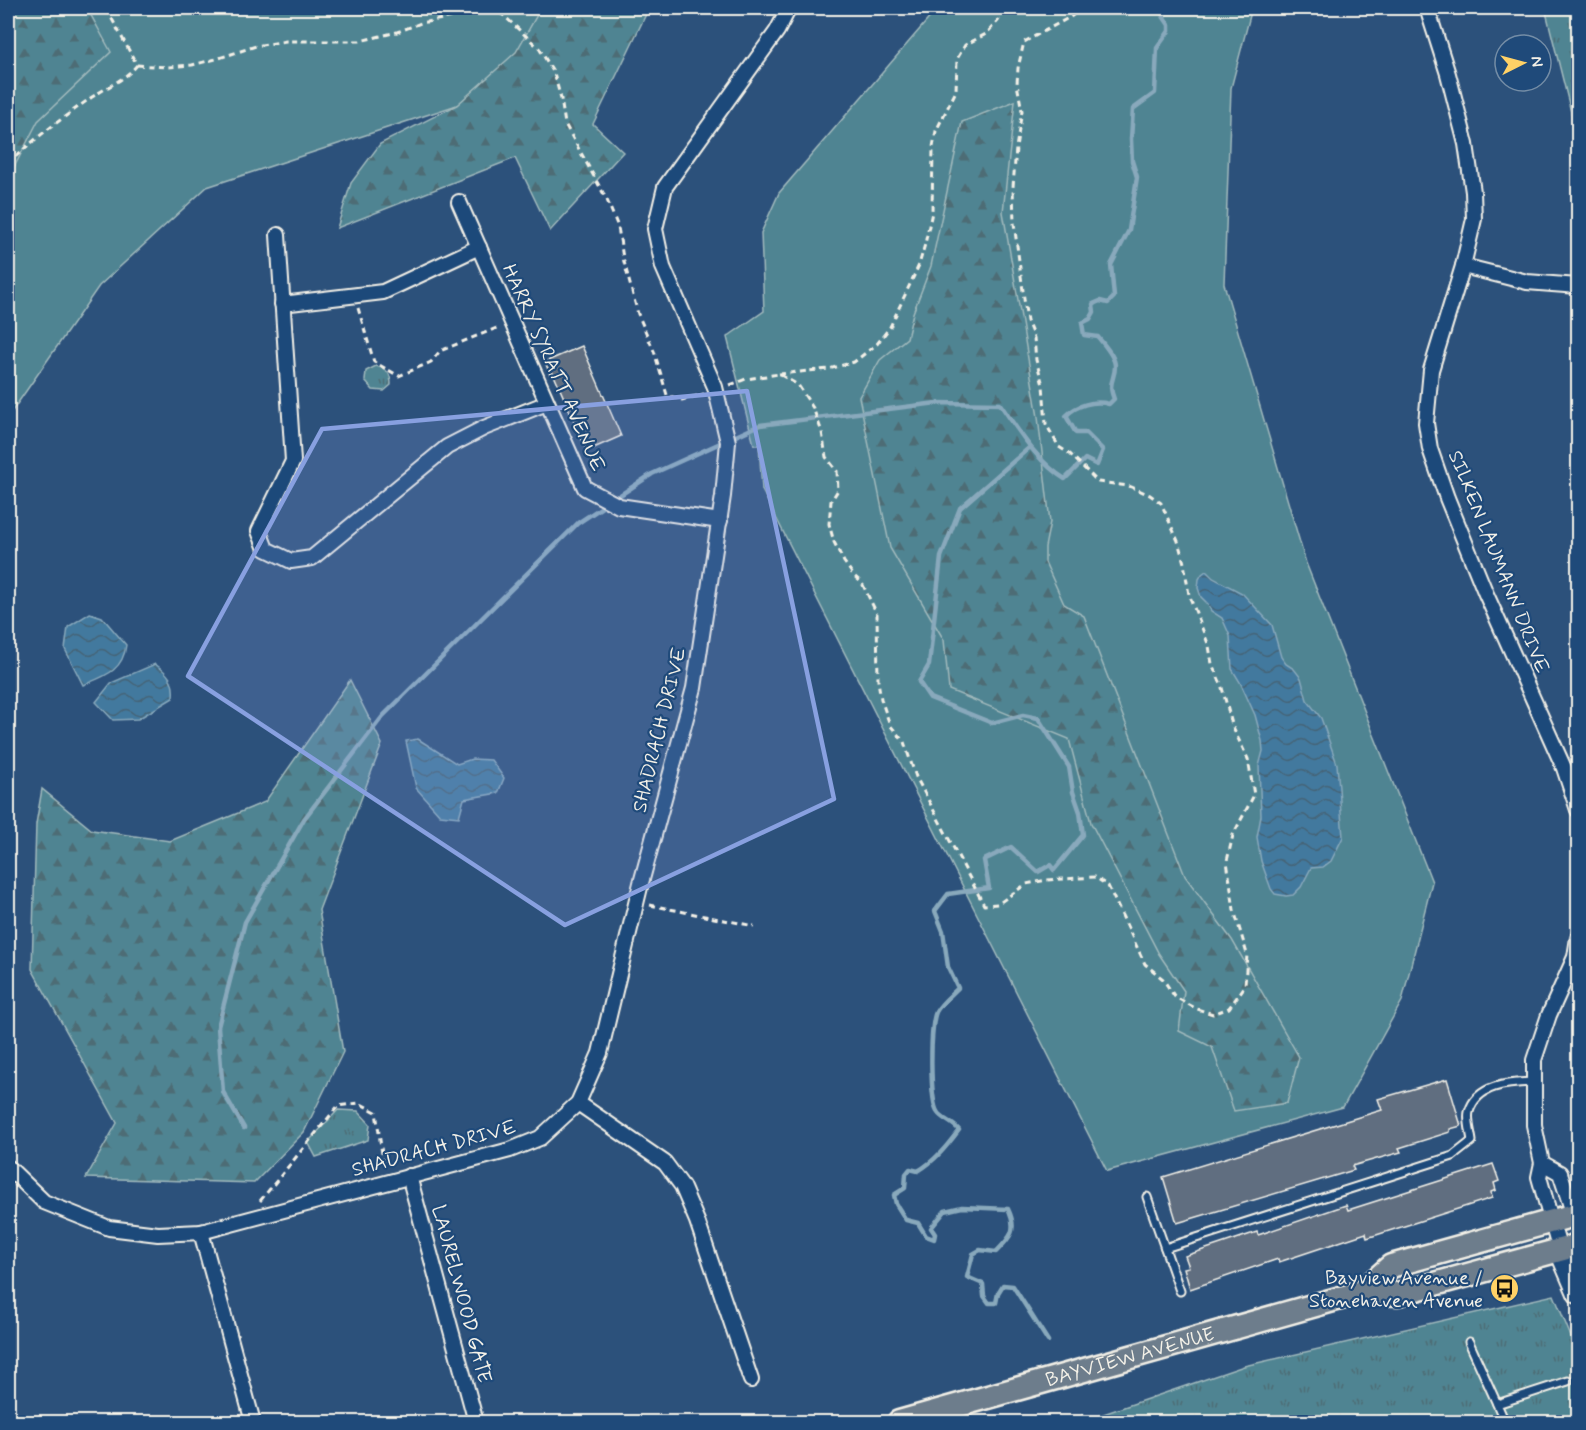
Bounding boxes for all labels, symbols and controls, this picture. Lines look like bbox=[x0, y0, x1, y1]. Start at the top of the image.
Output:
north arrow bbox=[1493, 33, 1553, 93]
text: N bbox=[1525, 55, 1547, 68]
street label: HARRY SYRATT AVENUE bbox=[495, 260, 611, 476]
street label: SILKEN LAUMANN DRIVE bbox=[1441, 447, 1555, 677]
street label: SHADRACH DRIVE bbox=[626, 645, 694, 815]
street label: SHADRACH DRIVE bbox=[349, 1114, 519, 1184]
street label: LAURELWOOD GATE bbox=[424, 1202, 498, 1386]
place label: Bayview Avenue / Stonehaven Avenue bbox=[1309, 1265, 1483, 1315]
bus stop icon: Bayview Avenue / Stonehaven Avenue bbox=[1488, 1273, 1520, 1305]
street label: BAYVIEW AVENUE bbox=[1042, 1321, 1218, 1394]

